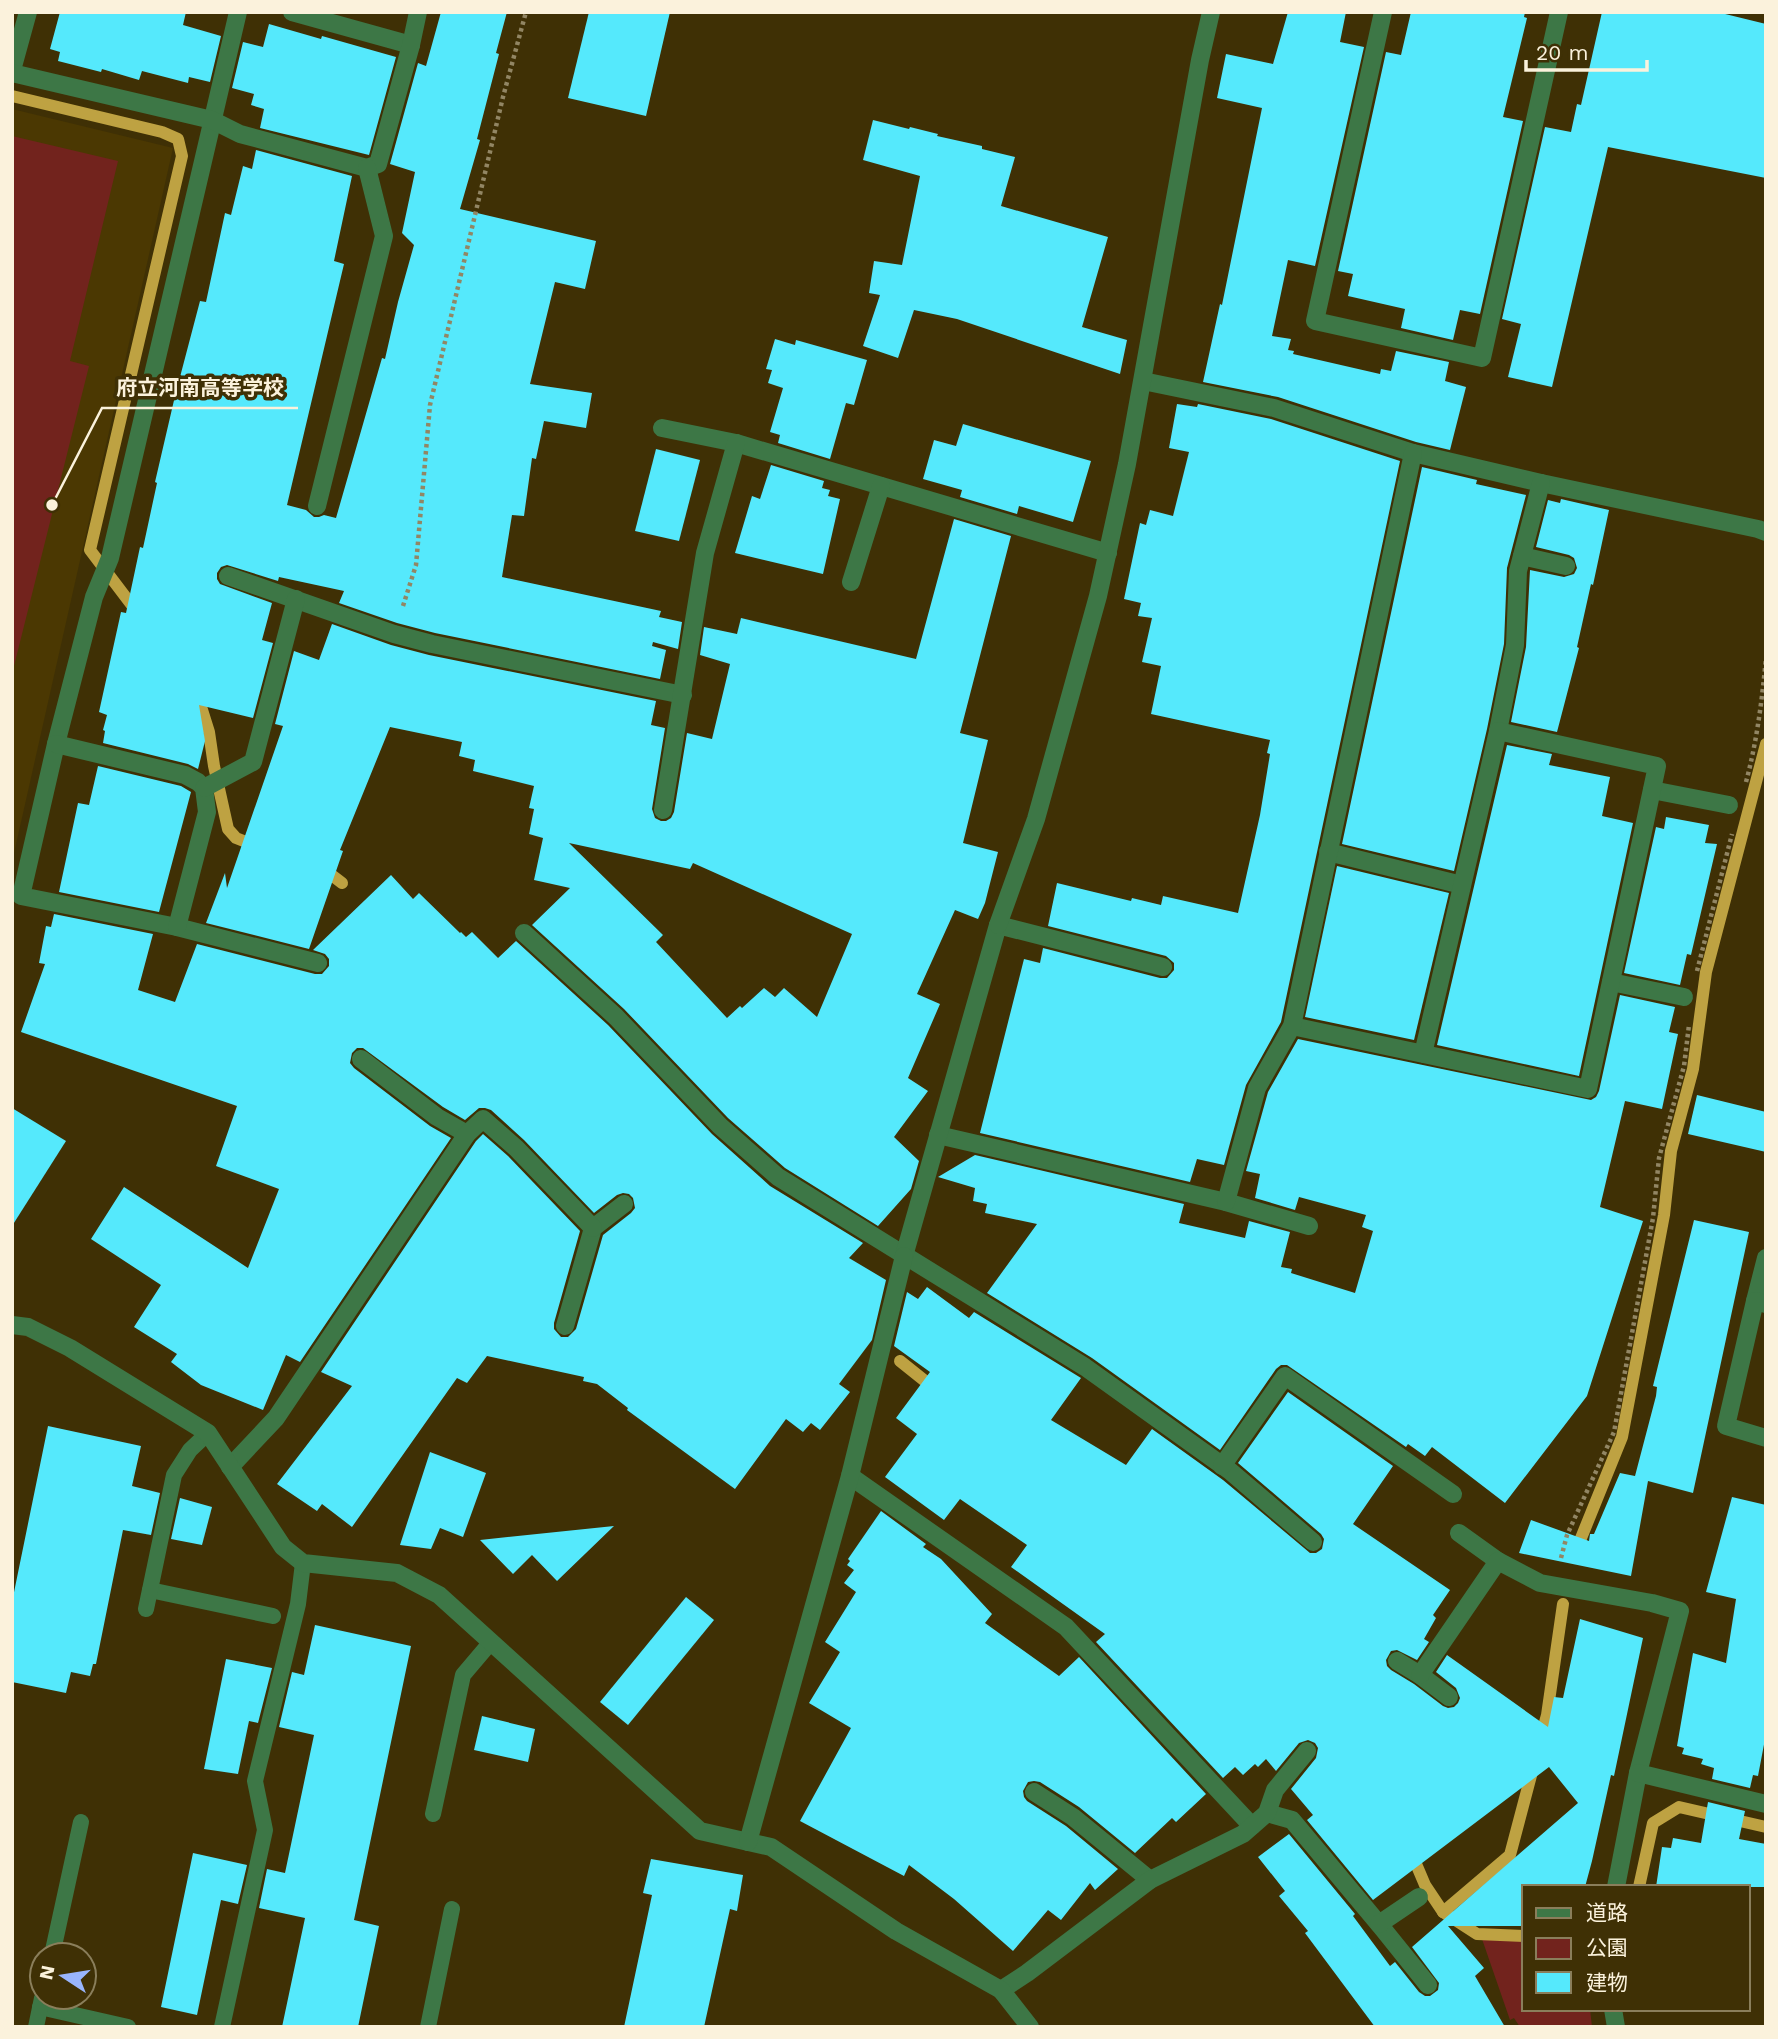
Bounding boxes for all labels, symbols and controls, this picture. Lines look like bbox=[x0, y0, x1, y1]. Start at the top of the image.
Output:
scale bar bbox=[1526, 28, 1647, 72]
text: 20 m bbox=[1536, 40, 1588, 65]
callout: 府立河南高等学校 bbox=[102, 366, 298, 408]
text: 府立河南高等学校 bbox=[116, 375, 284, 400]
legend bbox=[1522, 1885, 1750, 2011]
text: 道路 bbox=[1586, 1900, 1628, 1925]
text: 公園 bbox=[1586, 1935, 1628, 1960]
north arrow bbox=[28, 1941, 98, 2011]
text: N bbox=[34, 1963, 60, 1982]
text: 建物 bbox=[1586, 1970, 1628, 1995]

